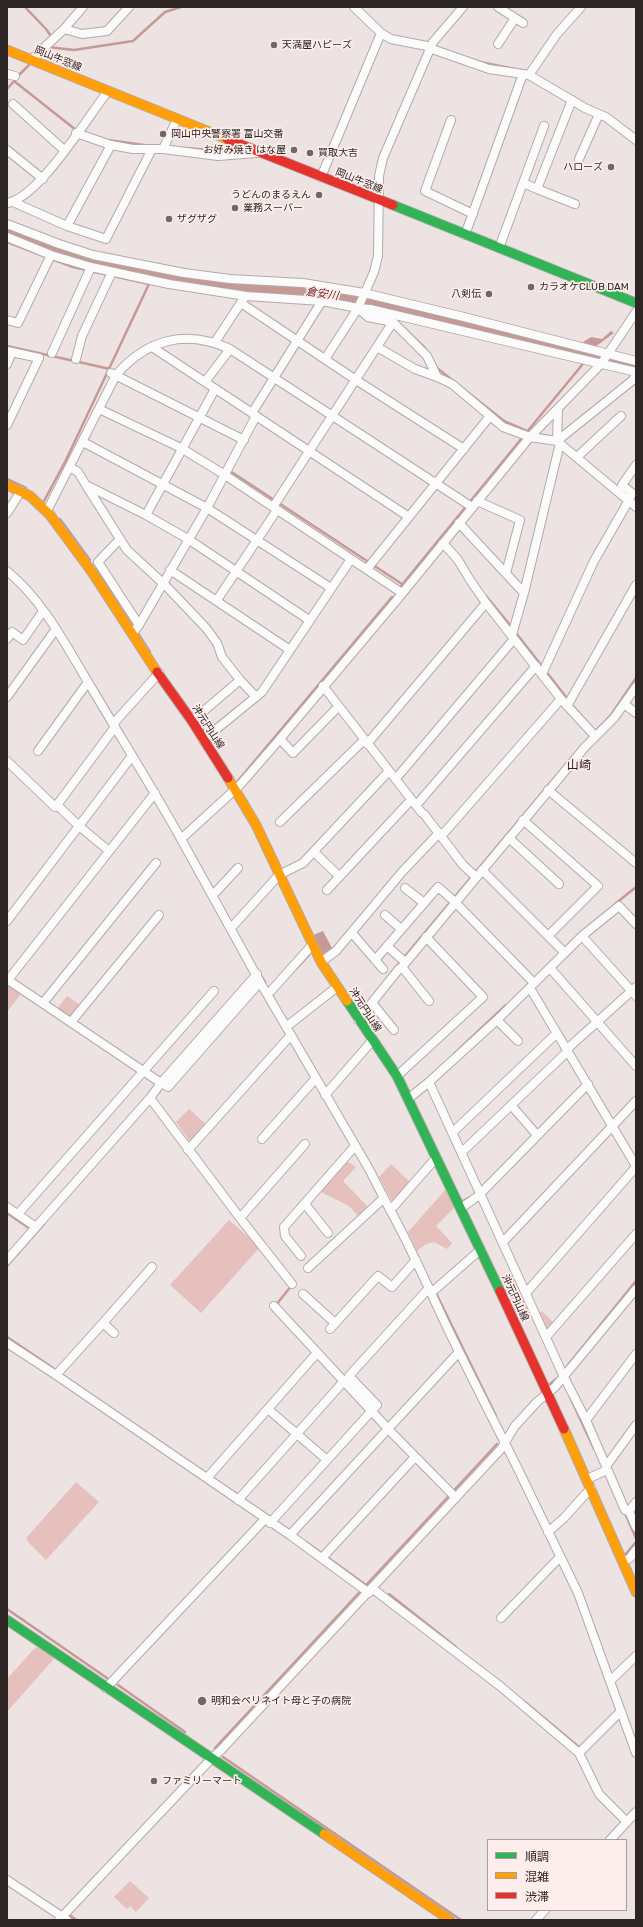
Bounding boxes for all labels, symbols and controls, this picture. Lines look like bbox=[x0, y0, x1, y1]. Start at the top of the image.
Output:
place label: 天満屋ハピーズ bbox=[282, 39, 352, 51]
marker: 天満屋ハピーズ bbox=[269, 40, 279, 50]
street label: 岡山牛窓線 bbox=[33, 44, 83, 74]
place label: 岡山中央警察署 富山交番 bbox=[171, 128, 283, 140]
marker: 岡山中央警察署 富山交番 bbox=[158, 129, 168, 139]
place label: お好み焼き はな屋 bbox=[204, 144, 286, 156]
marker: お好み焼き はな屋 bbox=[289, 145, 299, 155]
place label: 買取大吉 bbox=[318, 147, 358, 159]
marker: 買取大吉 bbox=[305, 148, 315, 158]
place label: ハローズ bbox=[563, 161, 603, 173]
marker: ハローズ bbox=[606, 162, 616, 172]
street label: 岡山牛窓線 bbox=[334, 166, 384, 196]
place label: うどんのまるえん bbox=[231, 189, 311, 201]
marker: うどんのまるえん bbox=[314, 190, 324, 200]
place label: 業務スーパー bbox=[243, 202, 303, 214]
marker: 業務スーパー bbox=[230, 203, 240, 213]
place label: ザグザグ bbox=[177, 213, 217, 225]
marker: ザグザグ bbox=[164, 214, 174, 224]
place label: カラオケCLUB DAM bbox=[539, 281, 629, 293]
marker: カラオケCLUB DAM bbox=[526, 282, 536, 292]
water label: 倉安川 bbox=[305, 285, 339, 303]
place label: 八剣伝 bbox=[451, 288, 481, 300]
marker: 八剣伝 bbox=[484, 289, 494, 299]
street label: 沖元円山線 bbox=[189, 703, 227, 751]
district label: 山崎 bbox=[567, 759, 591, 773]
street label: 沖元円山線 bbox=[346, 986, 384, 1034]
street label: 沖元円山線 bbox=[499, 1273, 531, 1323]
marker: 明和会ペリネイト母と子の病院 bbox=[196, 1695, 208, 1707]
place label: 明和会ペリネイト母と子の病院 bbox=[211, 1695, 351, 1707]
place label: ファミリーマート bbox=[162, 1775, 242, 1787]
marker: ファミリーマート bbox=[149, 1776, 159, 1786]
legend bbox=[487, 1839, 627, 1911]
text: 順調 bbox=[525, 1850, 549, 1864]
text: 混雑 bbox=[525, 1870, 549, 1884]
text: 渋滞 bbox=[525, 1890, 549, 1904]

